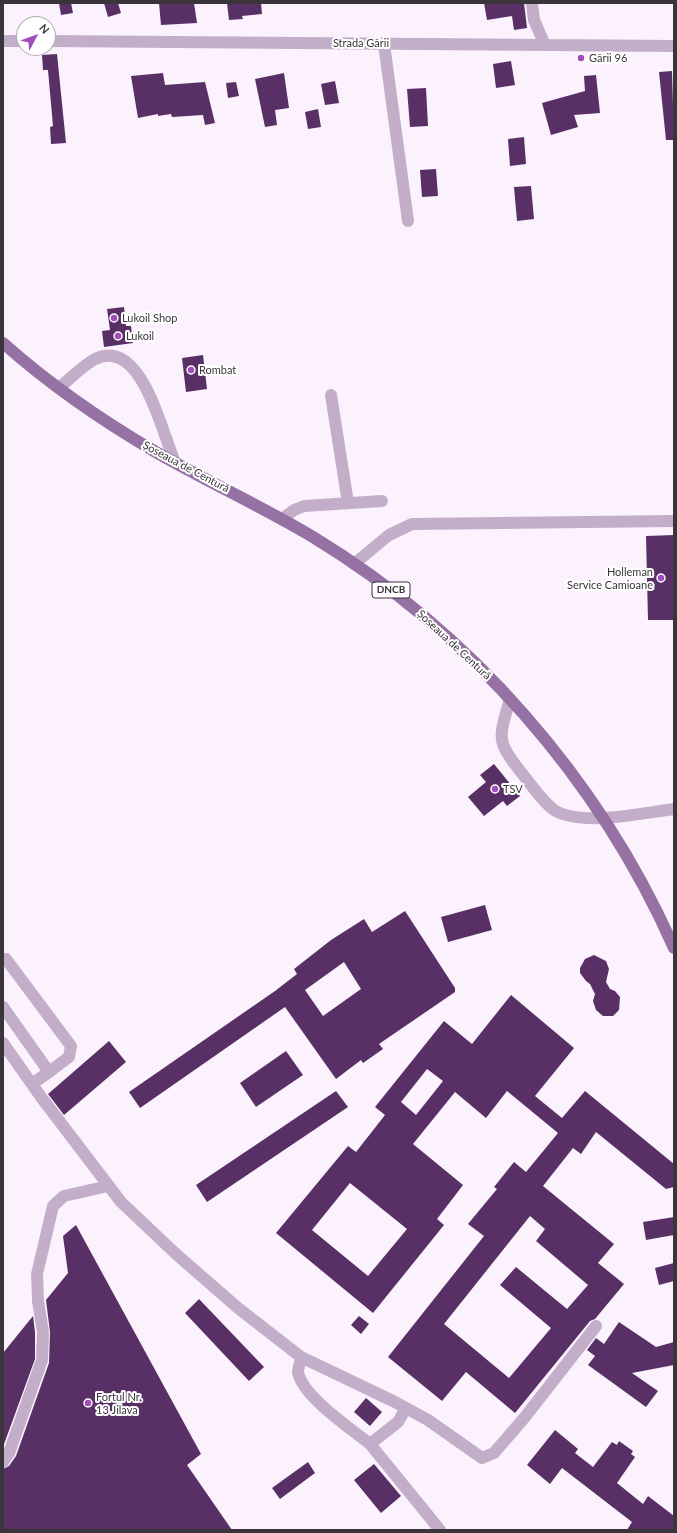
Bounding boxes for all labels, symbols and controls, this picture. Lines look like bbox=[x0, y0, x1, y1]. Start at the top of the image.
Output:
north arrow bbox=[16, 16, 56, 56]
text: N bbox=[37, 21, 52, 36]
street label: Strada Gării bbox=[333, 36, 389, 50]
place label: Gării 96 bbox=[589, 51, 627, 65]
marker: Gării 96 bbox=[576, 53, 586, 63]
place label: Lukoil Shop bbox=[122, 311, 177, 325]
marker: Lukoil Shop bbox=[109, 313, 119, 323]
place label: Lukoil bbox=[126, 329, 154, 343]
marker: Lukoil bbox=[113, 331, 123, 341]
place label: Rombat bbox=[199, 363, 236, 377]
marker: Rombat bbox=[186, 365, 196, 375]
street label: Șoseaua de Centură bbox=[141, 439, 231, 495]
place label: Holleman Service Camioane bbox=[567, 565, 653, 591]
marker: Holleman Service Camioane bbox=[656, 573, 666, 583]
road number: DNCB bbox=[372, 582, 410, 598]
street label: Șoseaua de Centură bbox=[414, 607, 494, 683]
place label: TSV bbox=[503, 782, 523, 796]
marker: TSV bbox=[490, 784, 500, 794]
place label: Fortul Nr. 13 Jilava bbox=[96, 1390, 142, 1416]
marker: Fortul Nr. 13 Jilava bbox=[83, 1398, 93, 1408]

